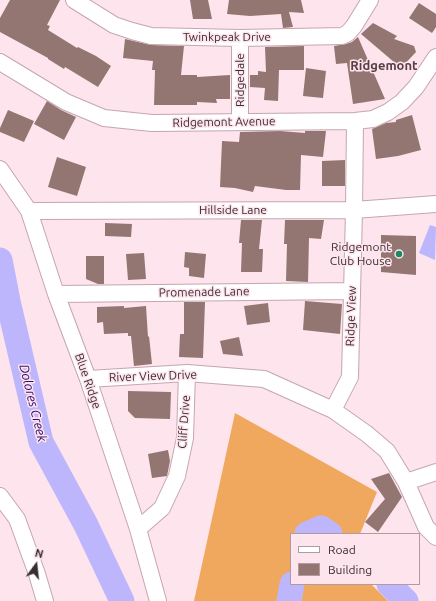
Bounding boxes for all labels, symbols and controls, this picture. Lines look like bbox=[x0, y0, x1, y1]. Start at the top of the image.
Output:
street label: Twinkpeak Drive bbox=[183, 30, 271, 44]
street label: Ridgedale bbox=[233, 53, 247, 107]
district label: Ridgemont bbox=[350, 58, 418, 74]
street label: Ridgemont Avenue bbox=[172, 114, 276, 130]
street label: Hillside Lane bbox=[199, 203, 267, 217]
place label: Ridgemont Club House bbox=[330, 240, 391, 268]
marker: Ridgemont Club House bbox=[394, 249, 404, 259]
street label: Promenade Lane bbox=[158, 284, 250, 300]
street label: Ridge View bbox=[343, 285, 359, 347]
street label: Blue Ridge bbox=[72, 351, 104, 411]
water label: Dolores Creek bbox=[16, 362, 50, 444]
street label: River View Drive bbox=[109, 367, 197, 385]
street label: Cliff Drive bbox=[175, 395, 193, 449]
legend bbox=[290, 533, 420, 585]
text: Road bbox=[328, 543, 356, 556]
north arrow bbox=[16, 545, 56, 585]
text: N bbox=[34, 547, 45, 560]
text: Building bbox=[328, 563, 372, 576]

